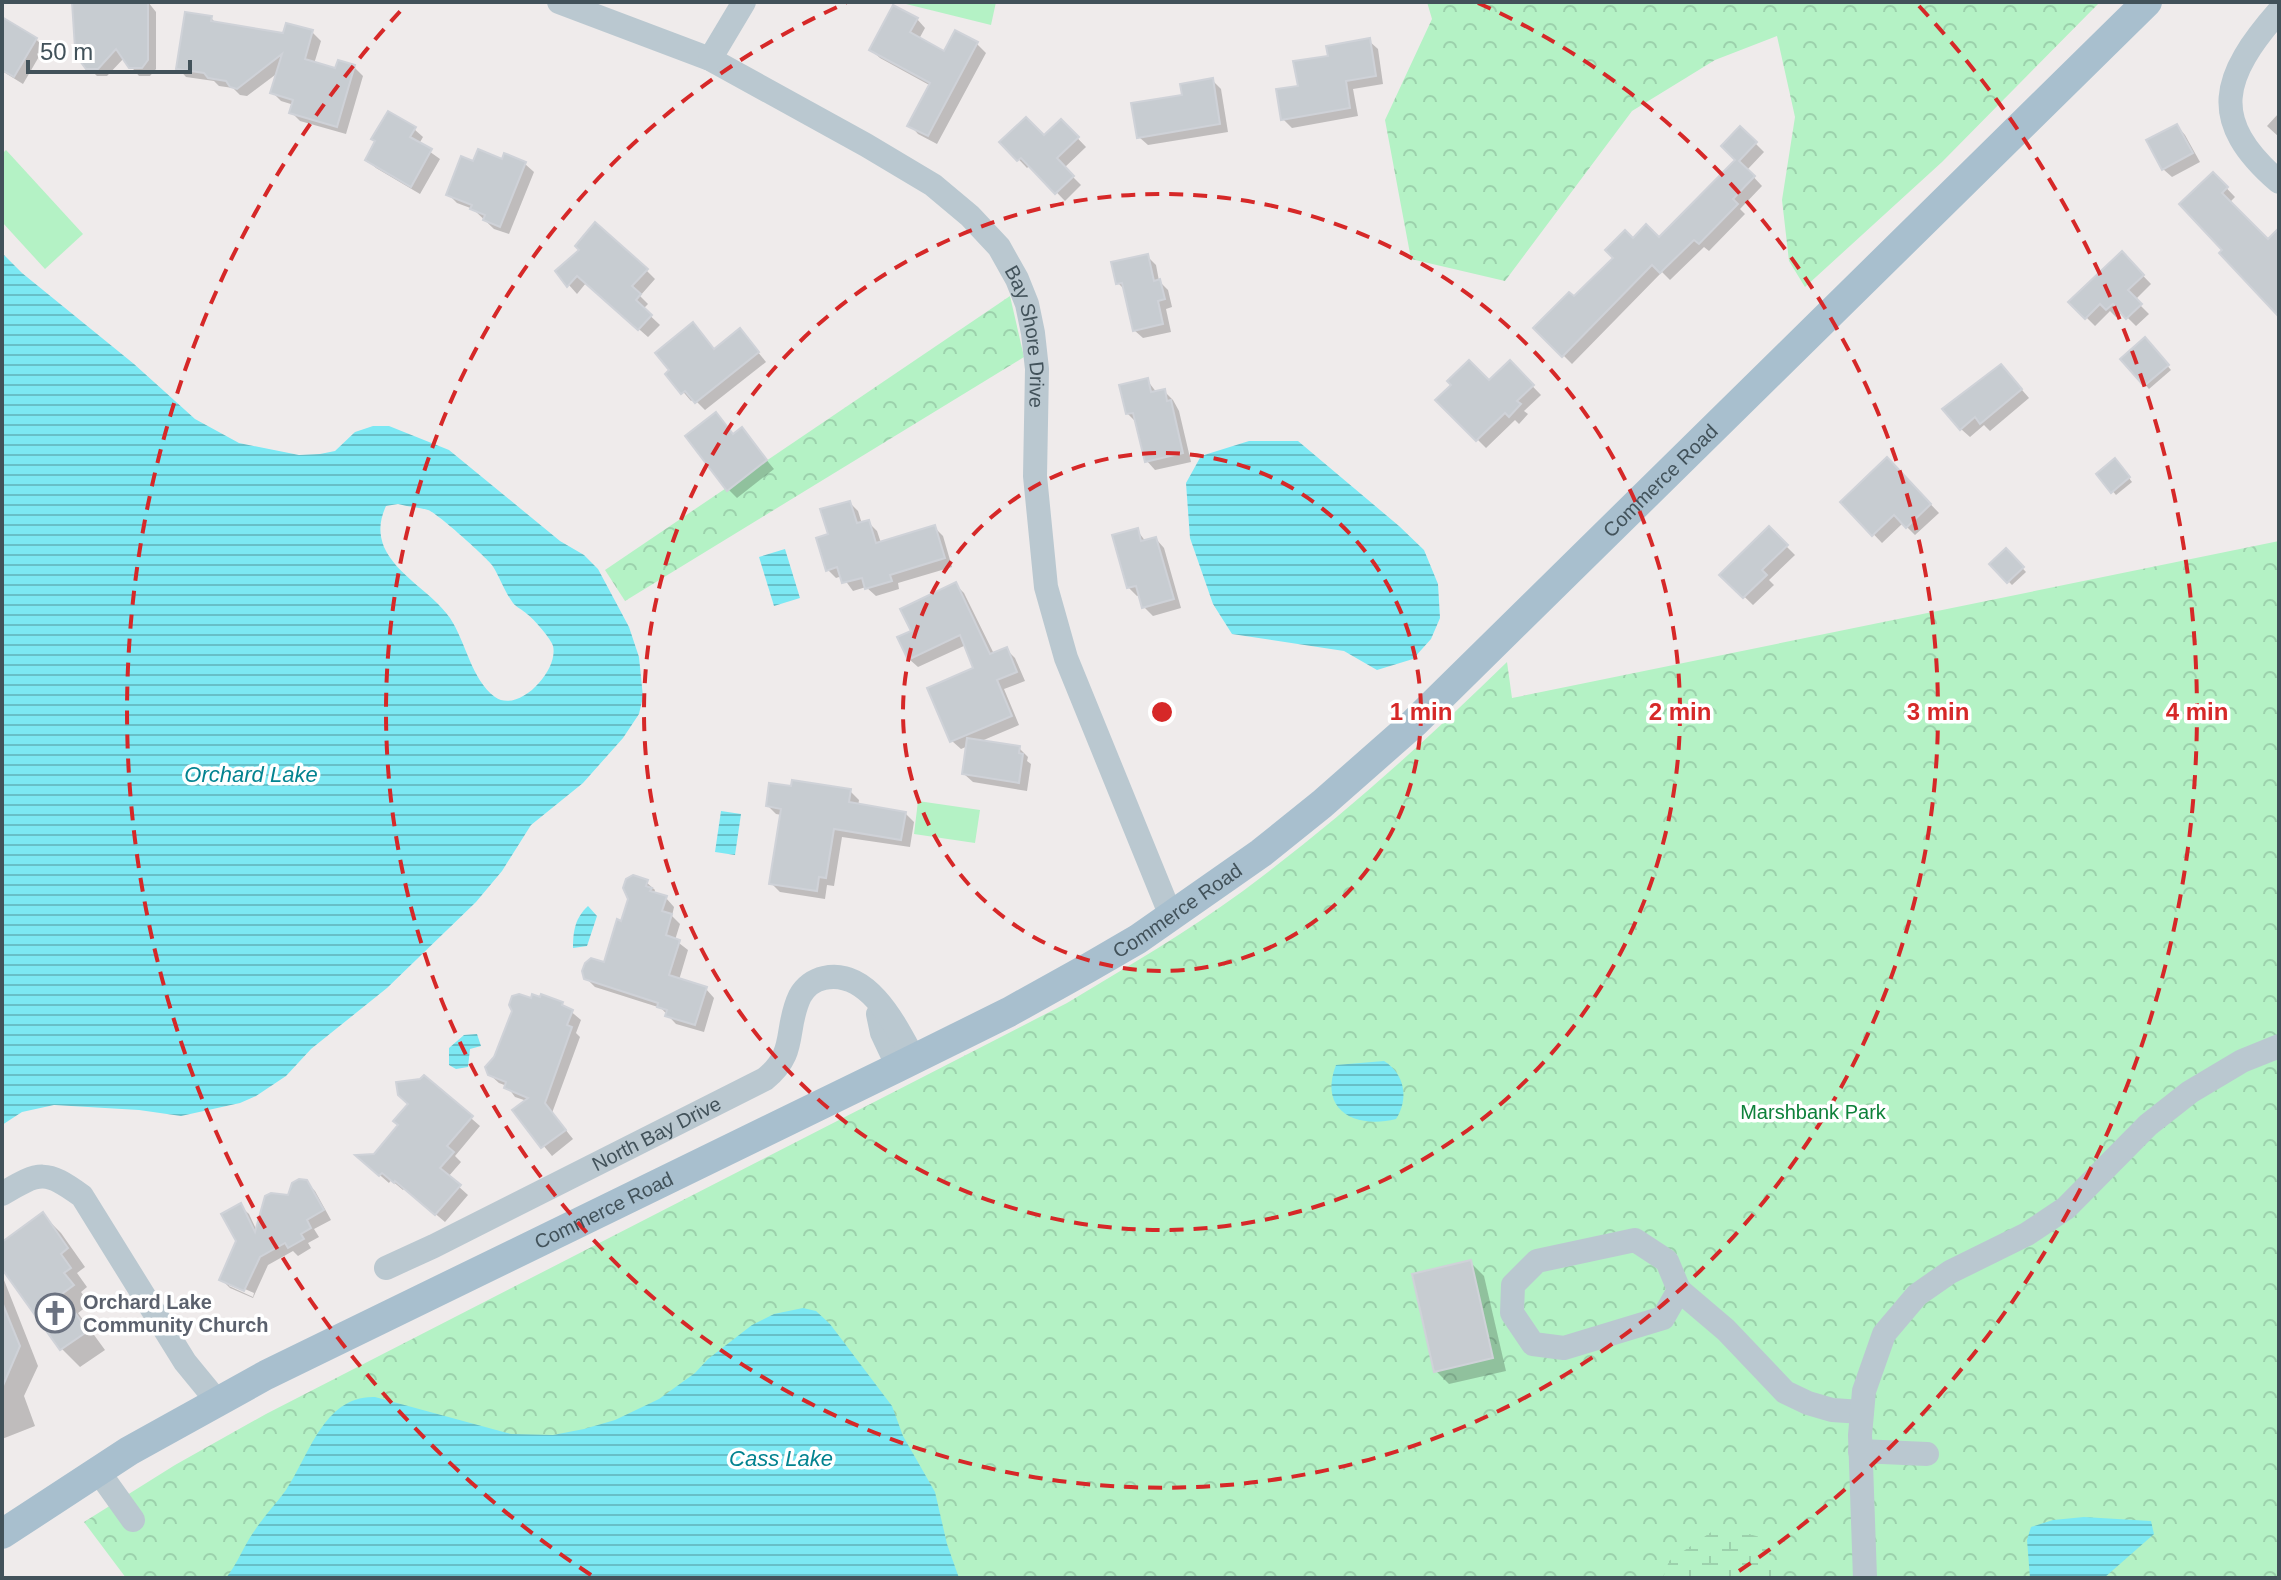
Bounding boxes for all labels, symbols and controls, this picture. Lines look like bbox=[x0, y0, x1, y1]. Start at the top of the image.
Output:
scale bar bbox=[28, 24, 190, 74]
text: 50 m bbox=[40, 38, 93, 65]
street label: Bay Shore Drive bbox=[1001, 262, 1049, 408]
street label: Commerce Road bbox=[1599, 420, 1722, 542]
centre of rings bbox=[1148, 698, 1176, 726]
text: 1 min bbox=[1390, 698, 1452, 725]
text: 2 min bbox=[1649, 698, 1711, 725]
text: 3 min bbox=[1907, 698, 1969, 725]
text: 4 min bbox=[2166, 698, 2228, 725]
water label: Orchard Lake bbox=[184, 762, 318, 787]
street label: Commerce Road bbox=[1109, 859, 1246, 962]
street label: North Bay Drive bbox=[588, 1092, 724, 1175]
park label: Marshbank Park bbox=[1740, 1101, 1887, 1123]
street label: Commerce Road bbox=[531, 1167, 676, 1253]
place label: Orchard Lake Community Church bbox=[83, 1291, 269, 1336]
church icon: Orchard Lake Community Church bbox=[34, 1292, 76, 1334]
water label: Cass Lake bbox=[729, 1446, 833, 1471]

